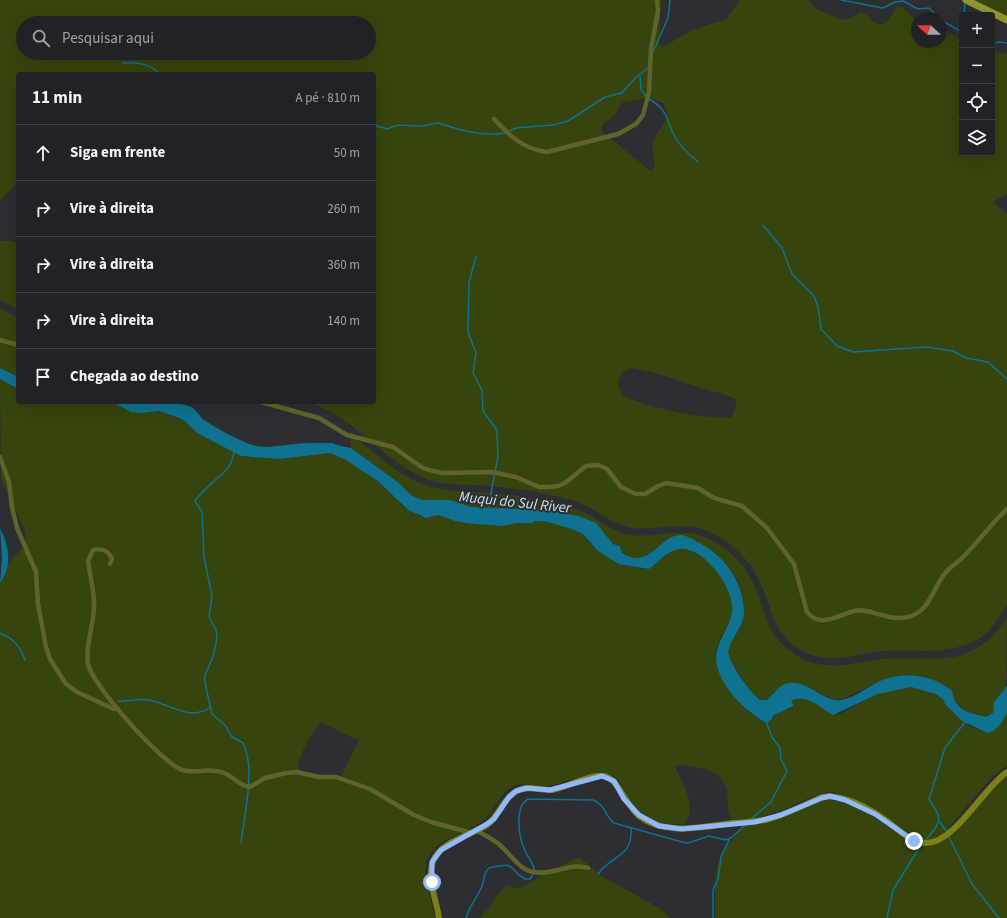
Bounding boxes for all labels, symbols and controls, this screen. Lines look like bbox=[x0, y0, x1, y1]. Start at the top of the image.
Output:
north arrow bbox=[911, 12, 947, 48]
map controls bbox=[959, 12, 995, 156]
button: + bbox=[959, 12, 995, 48]
search box bbox=[16, 16, 376, 60]
icon: search bbox=[30, 27, 52, 49]
text: Pesquisar aqui bbox=[62, 28, 154, 49]
button: − bbox=[959, 48, 995, 84]
button: locate bbox=[959, 84, 995, 120]
text: 11 min bbox=[32, 86, 82, 110]
text: A pé · 810 m bbox=[295, 89, 360, 107]
button: layers bbox=[959, 120, 995, 156]
icon: ahead bbox=[32, 142, 54, 164]
text: Siga em frente bbox=[70, 142, 165, 163]
text: 50 m bbox=[334, 144, 360, 162]
icon: right bbox=[32, 198, 54, 220]
text: Vire à direita bbox=[70, 198, 154, 219]
text: 260 m bbox=[327, 200, 360, 218]
icon: right bbox=[32, 254, 54, 276]
text: Vire à direita bbox=[70, 254, 154, 275]
text: 360 m bbox=[327, 256, 360, 274]
icon: right bbox=[32, 310, 54, 332]
text: Vire à direita bbox=[70, 310, 154, 331]
text: 140 m bbox=[327, 312, 360, 330]
icon: arrive bbox=[32, 366, 54, 388]
text: Chegada ao destino bbox=[70, 366, 199, 387]
water label: Muqui do Sul River bbox=[458, 486, 573, 519]
route end bbox=[905, 832, 923, 850]
route start bbox=[423, 873, 441, 891]

